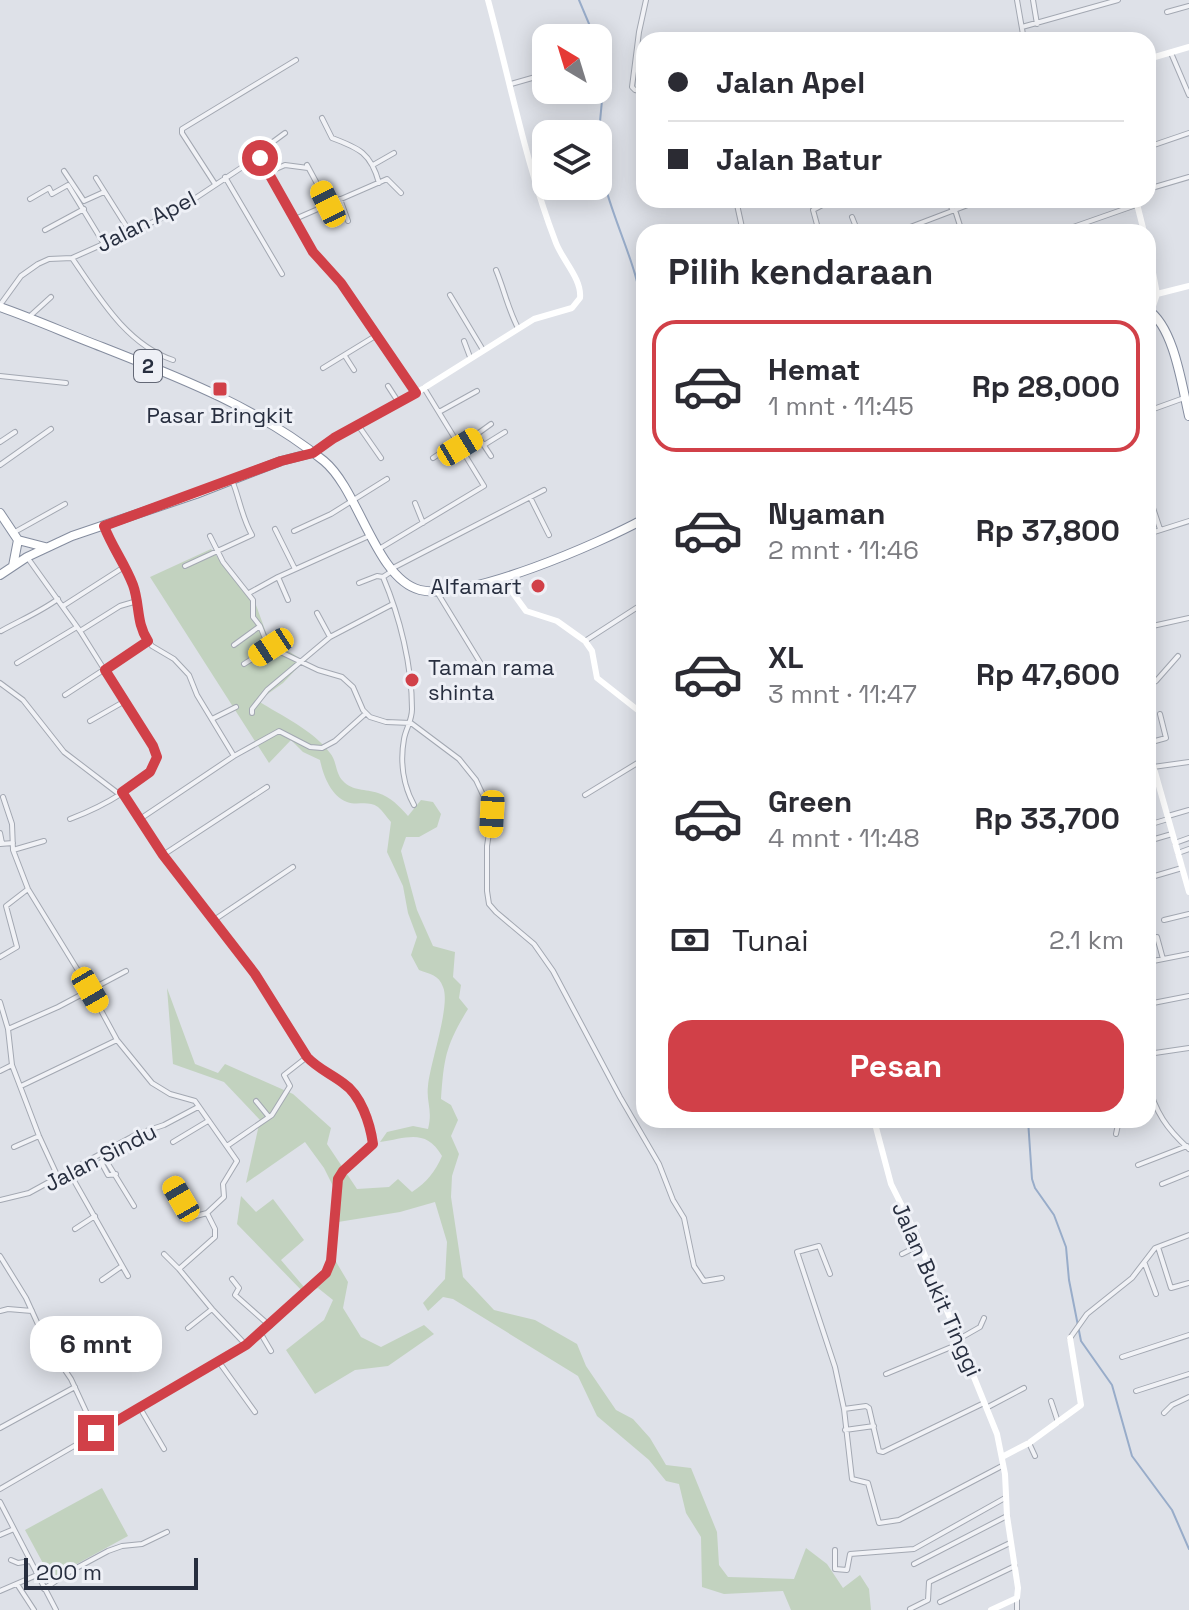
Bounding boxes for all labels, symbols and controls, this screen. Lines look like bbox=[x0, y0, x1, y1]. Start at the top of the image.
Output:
north arrow bbox=[532, 24, 612, 104]
map controls bbox=[532, 24, 612, 200]
text: Jalan Apel bbox=[716, 63, 865, 102]
button: layers bbox=[532, 120, 612, 200]
route start bbox=[242, 140, 278, 176]
text: Jalan Batur bbox=[716, 140, 882, 179]
car bbox=[307, 177, 349, 231]
street label: Jalan Apel bbox=[91, 184, 201, 258]
text: Pilih kendaraan bbox=[668, 249, 933, 295]
road number: 2 bbox=[134, 350, 162, 382]
icon: car bbox=[672, 350, 744, 422]
text: Hemat bbox=[768, 350, 861, 389]
text: Rp 28,000 bbox=[972, 367, 1120, 406]
marker: Pasar Bringkit bbox=[211, 380, 229, 398]
text: 1 mnt · 11:45 bbox=[768, 389, 914, 423]
place label: Pasar Bringkit bbox=[147, 401, 293, 429]
car bbox=[433, 424, 487, 470]
icon: car bbox=[672, 494, 744, 566]
text: Nyaman bbox=[768, 494, 885, 533]
text: Rp 37,800 bbox=[976, 511, 1120, 550]
text: 2 mnt · 11:46 bbox=[768, 533, 919, 567]
place label: Alfamart bbox=[431, 572, 522, 600]
marker: Alfamart bbox=[529, 577, 547, 595]
car bbox=[244, 624, 298, 670]
icon: car bbox=[672, 638, 744, 710]
text: XL bbox=[768, 638, 804, 677]
place label: Taman rama shinta bbox=[428, 653, 555, 706]
text: Rp 47,600 bbox=[976, 655, 1120, 694]
marker: Taman rama shinta bbox=[403, 671, 421, 689]
text: 3 mnt · 11:47 bbox=[768, 677, 917, 711]
icon: car bbox=[672, 782, 744, 854]
text: Green bbox=[768, 782, 852, 821]
car bbox=[479, 789, 505, 839]
text: Rp 33,700 bbox=[975, 799, 1120, 838]
text: 4 mnt · 11:48 bbox=[768, 821, 920, 855]
icon: cash bbox=[668, 918, 712, 962]
text: Tunai bbox=[732, 921, 809, 960]
text: 2.1 km bbox=[1049, 923, 1124, 957]
car bbox=[68, 963, 112, 1017]
button: Pesan bbox=[668, 1020, 1124, 1112]
street label: Jalan Sindu bbox=[39, 1117, 161, 1197]
car bbox=[159, 1172, 203, 1226]
street label: Jalan Bukit Tinggi bbox=[886, 1197, 988, 1381]
callout: 6 mnt bbox=[30, 1317, 162, 1373]
text: 6 mnt bbox=[60, 1327, 132, 1361]
route end bbox=[78, 1415, 114, 1451]
scale bar bbox=[24, 1554, 198, 1590]
text: 200 m bbox=[36, 1558, 102, 1586]

